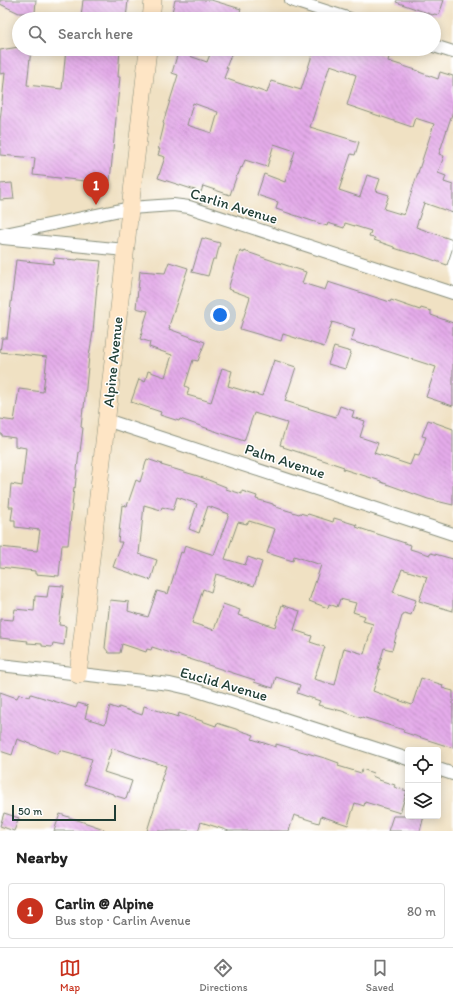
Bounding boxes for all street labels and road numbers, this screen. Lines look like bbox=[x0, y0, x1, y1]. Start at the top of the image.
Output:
street label: Carlin Avenue bbox=[188, 184, 280, 228]
street label: Alpine Avenue bbox=[99, 316, 127, 408]
street label: Palm Avenue bbox=[243, 440, 327, 482]
street label: Euclid Avenue bbox=[178, 663, 270, 705]

